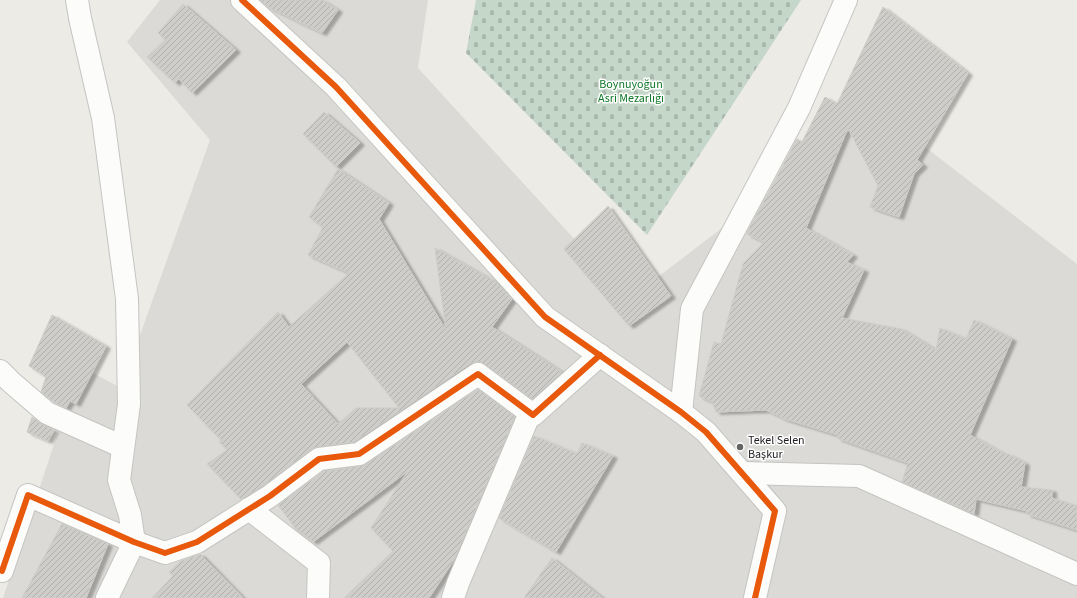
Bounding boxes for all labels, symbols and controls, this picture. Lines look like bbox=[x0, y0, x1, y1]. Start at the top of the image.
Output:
park label: Boynuyoğun Asri Mezarlığı bbox=[598, 76, 664, 107]
place label: Tekel Selen Başkur bbox=[748, 432, 805, 463]
marker: Tekel Selen Başkur bbox=[735, 442, 745, 452]

